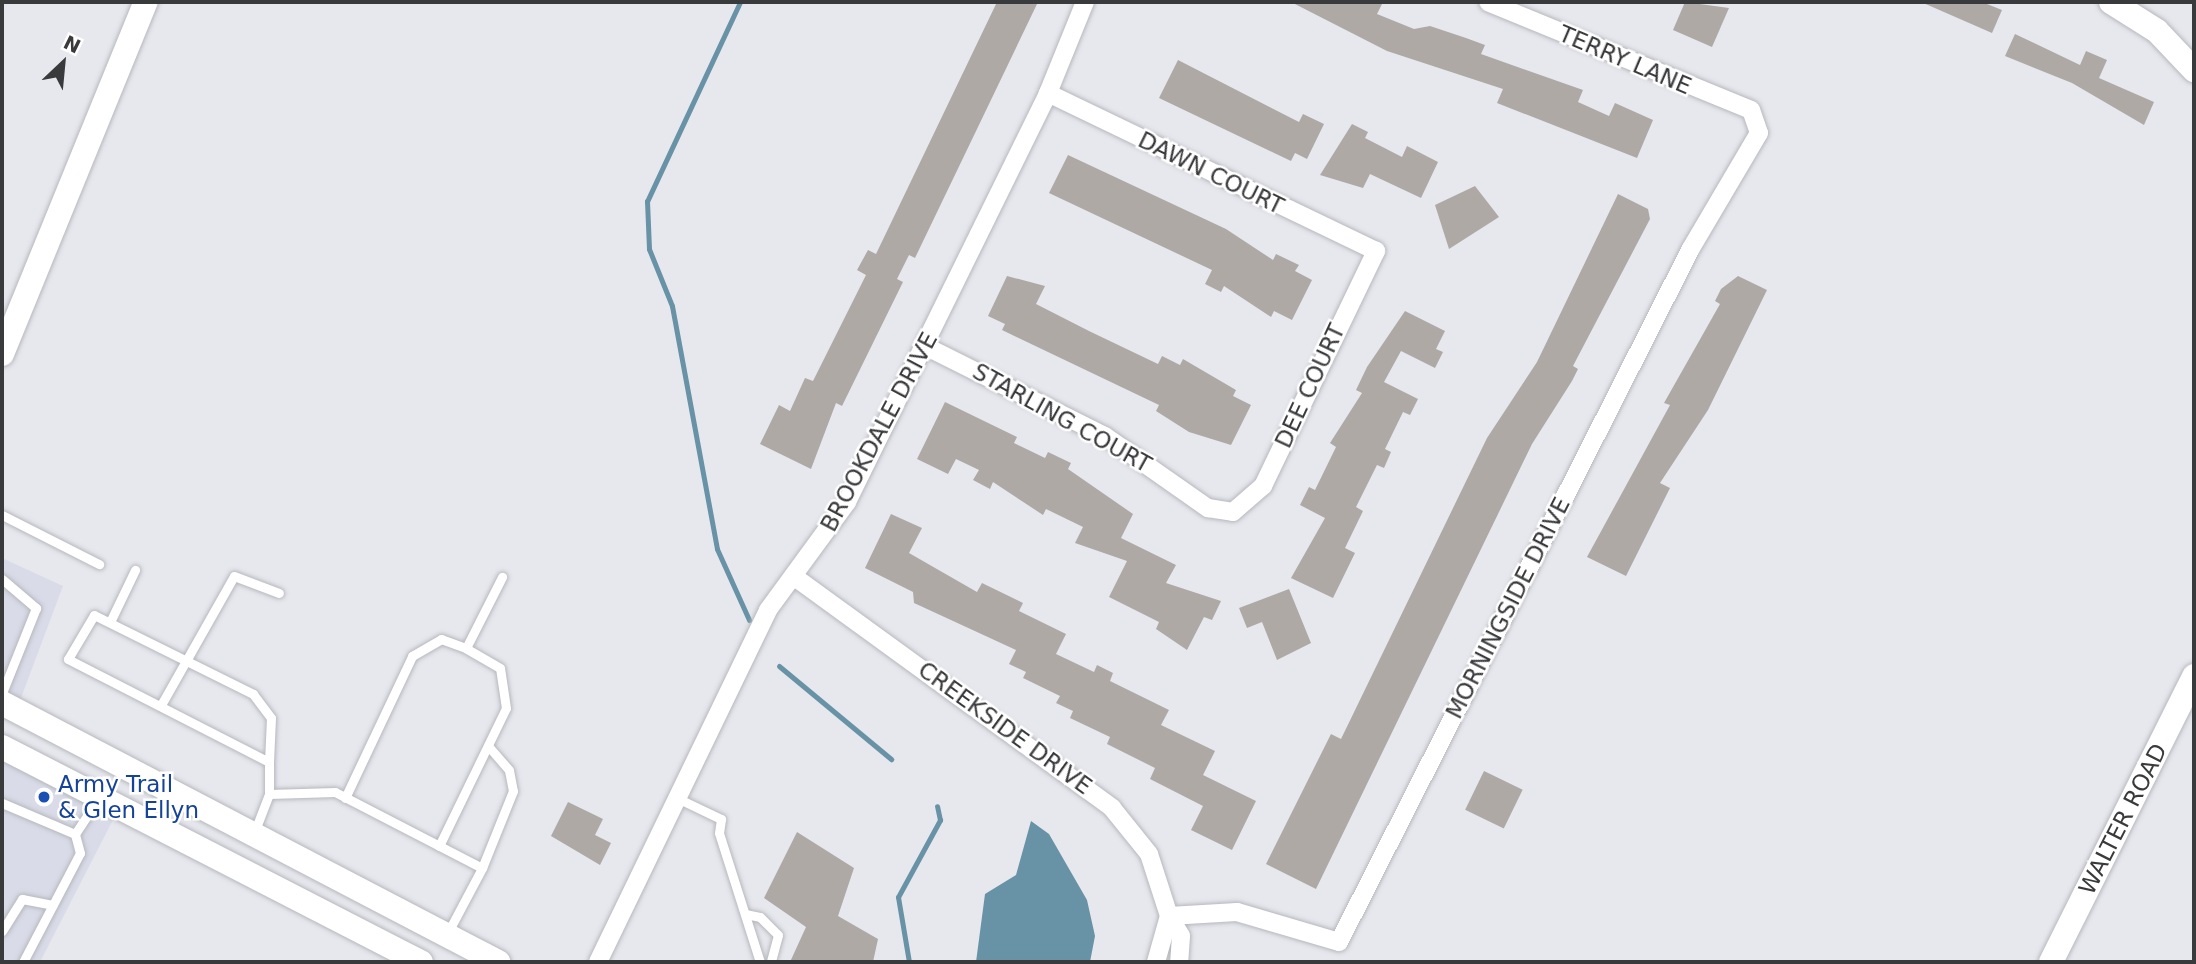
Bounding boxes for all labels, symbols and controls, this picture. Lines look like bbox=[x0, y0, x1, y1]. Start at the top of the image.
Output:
street label: TERRY LANE bbox=[1555, 20, 1695, 100]
north arrow bbox=[28, 28, 98, 98]
text: N bbox=[60, 31, 84, 57]
street label: DAWN COURT bbox=[1134, 126, 1288, 220]
street label: DEE COURT bbox=[1269, 320, 1351, 452]
street label: BROOKDALE DRIVE bbox=[815, 328, 943, 536]
street label: STARLING COURT bbox=[968, 357, 1156, 479]
street label: MORNINGSIDE DRIVE bbox=[1440, 493, 1576, 723]
street label: CREEKSIDE DRIVE bbox=[913, 656, 1097, 800]
street label: WALTER ROAD bbox=[2073, 739, 2173, 899]
place label: Army Trail & Glen Ellyn bbox=[58, 770, 199, 824]
marker: Army Trail & Glen Ellyn bbox=[36, 789, 52, 805]

